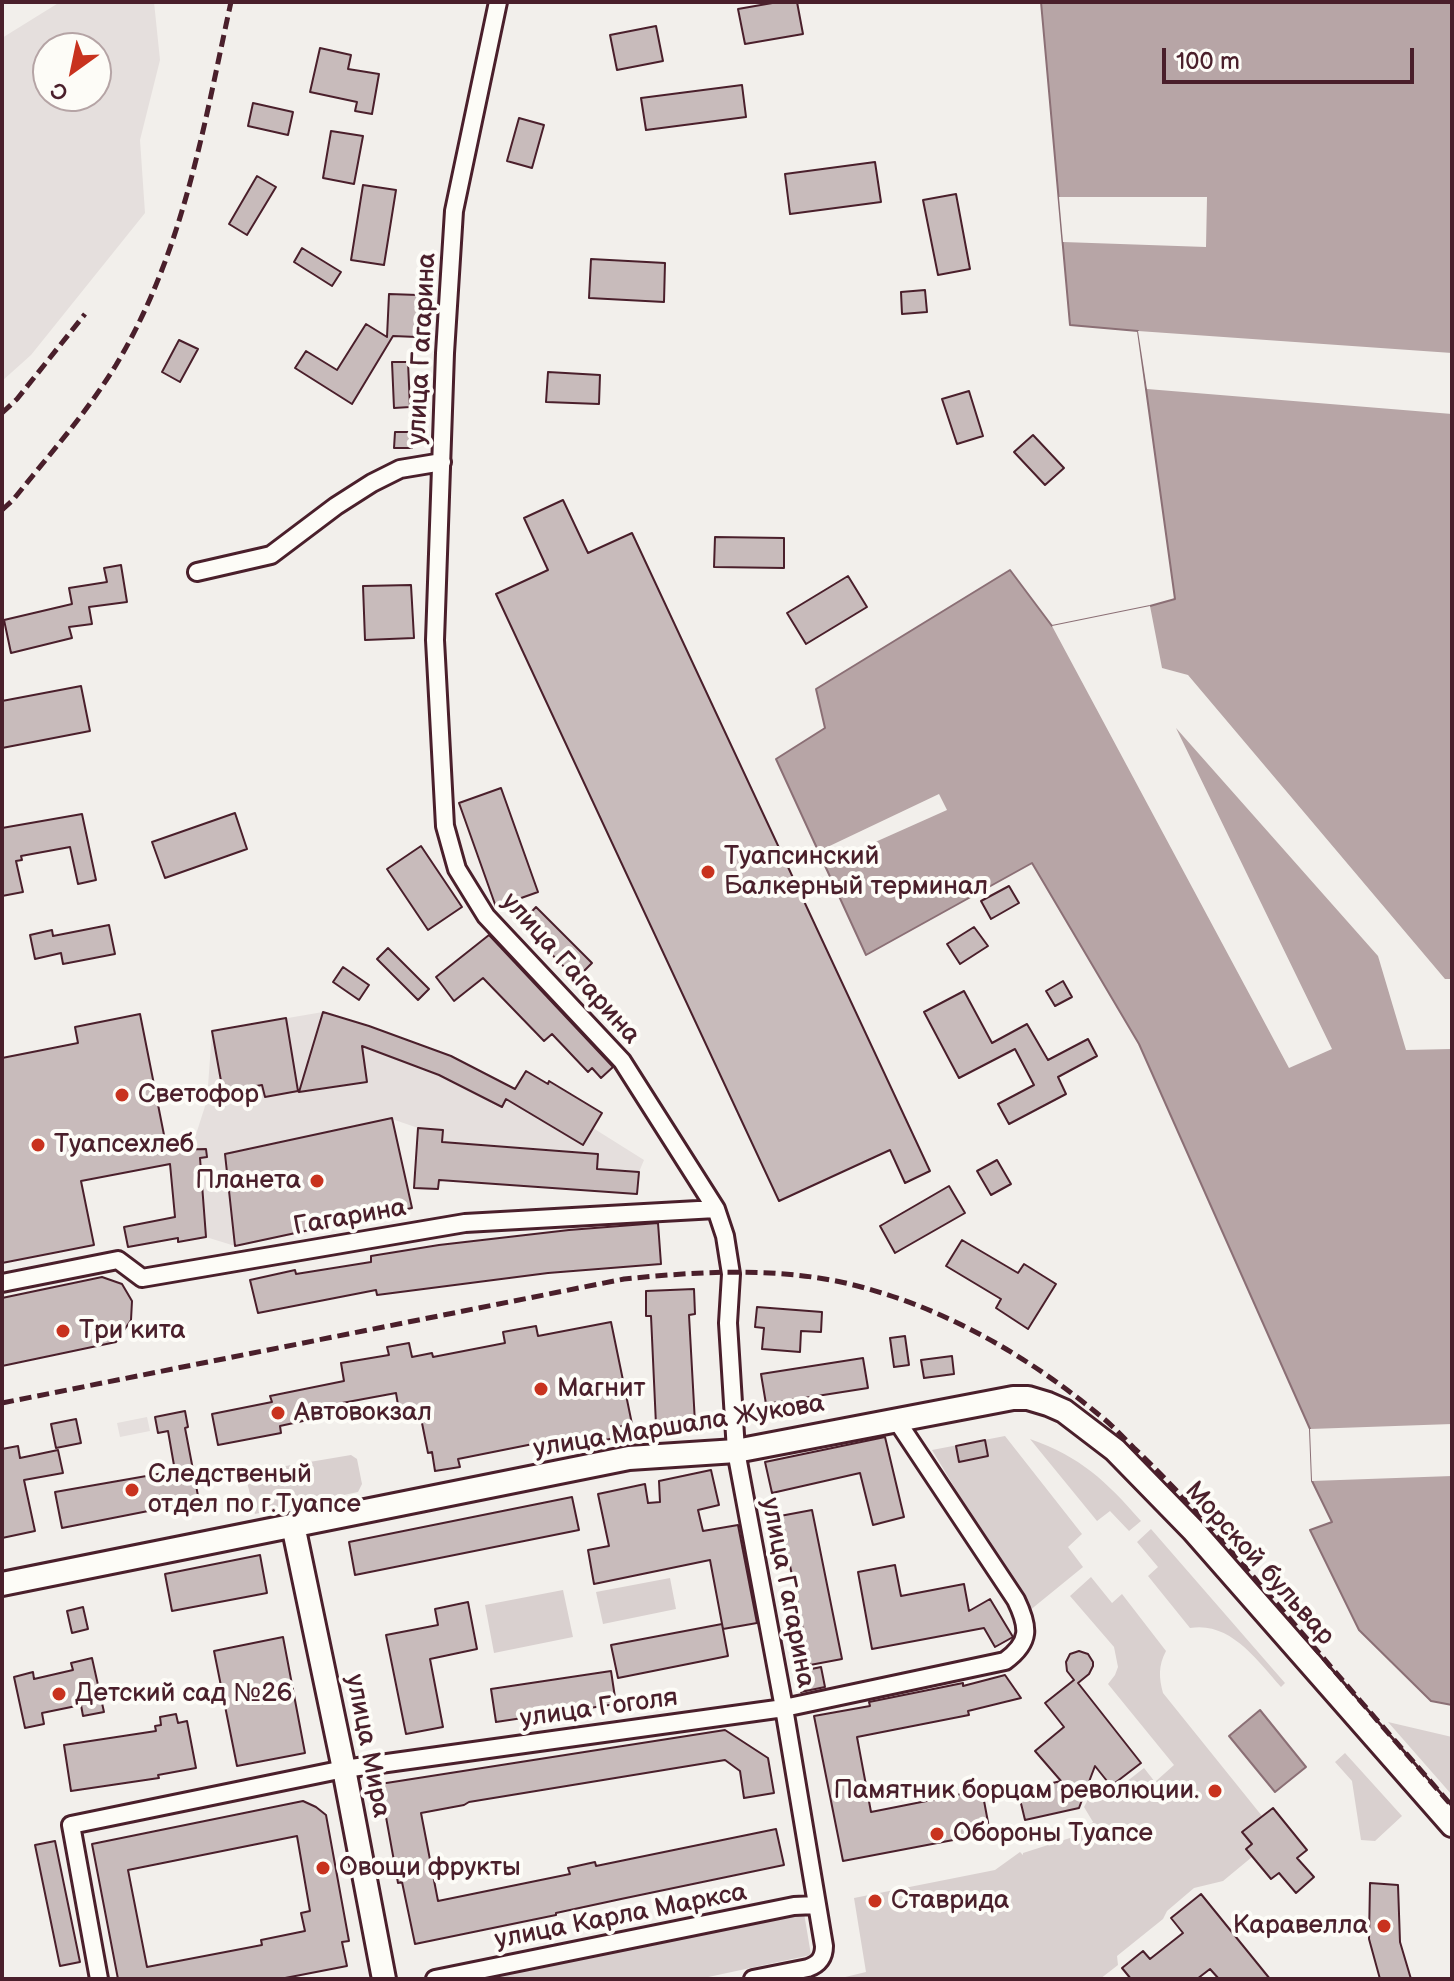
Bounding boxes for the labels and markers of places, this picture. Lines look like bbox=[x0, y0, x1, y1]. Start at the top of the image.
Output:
place label: Туапсинский Балкерный терминал bbox=[724, 841, 988, 902]
marker: Туапсинский Балкерный терминал bbox=[699, 863, 717, 881]
place label: Светофор bbox=[138, 1079, 259, 1111]
marker: Светофор bbox=[113, 1086, 131, 1104]
place label: Туапсехлеб bbox=[54, 1129, 194, 1161]
marker: Туапсехлеб bbox=[29, 1136, 47, 1154]
place label: Планета bbox=[195, 1165, 301, 1197]
marker: Планета bbox=[308, 1172, 326, 1190]
place label: Три кита bbox=[79, 1315, 186, 1347]
marker: Три кита bbox=[54, 1322, 72, 1340]
place label: Магнит bbox=[557, 1373, 646, 1405]
marker: Магнит bbox=[532, 1380, 550, 1398]
place label: Автовокзал bbox=[294, 1397, 432, 1429]
marker: Автовокзал bbox=[269, 1404, 287, 1422]
place label: Следственый отдел по г.Туапсе bbox=[148, 1459, 361, 1520]
marker: Следственый отдел по г.Туапсе bbox=[123, 1481, 141, 1499]
place label: Детский сад №26 bbox=[75, 1678, 293, 1710]
marker: Детский сад №26 bbox=[50, 1685, 68, 1703]
place label: Памятник борцам революции. bbox=[834, 1775, 1199, 1807]
marker: Памятник борцам революции. bbox=[1206, 1782, 1224, 1800]
place label: Обороны Туапсе bbox=[953, 1818, 1153, 1850]
marker: Обороны Туапсе bbox=[928, 1825, 946, 1843]
place label: Овощи фрукты bbox=[339, 1852, 521, 1884]
marker: Овощи фрукты bbox=[314, 1859, 332, 1877]
place label: Ставрида bbox=[891, 1885, 1009, 1917]
marker: Ставрида bbox=[866, 1892, 884, 1910]
place label: Каравелла bbox=[1233, 1910, 1368, 1942]
marker: Каравелла bbox=[1375, 1917, 1393, 1935]

